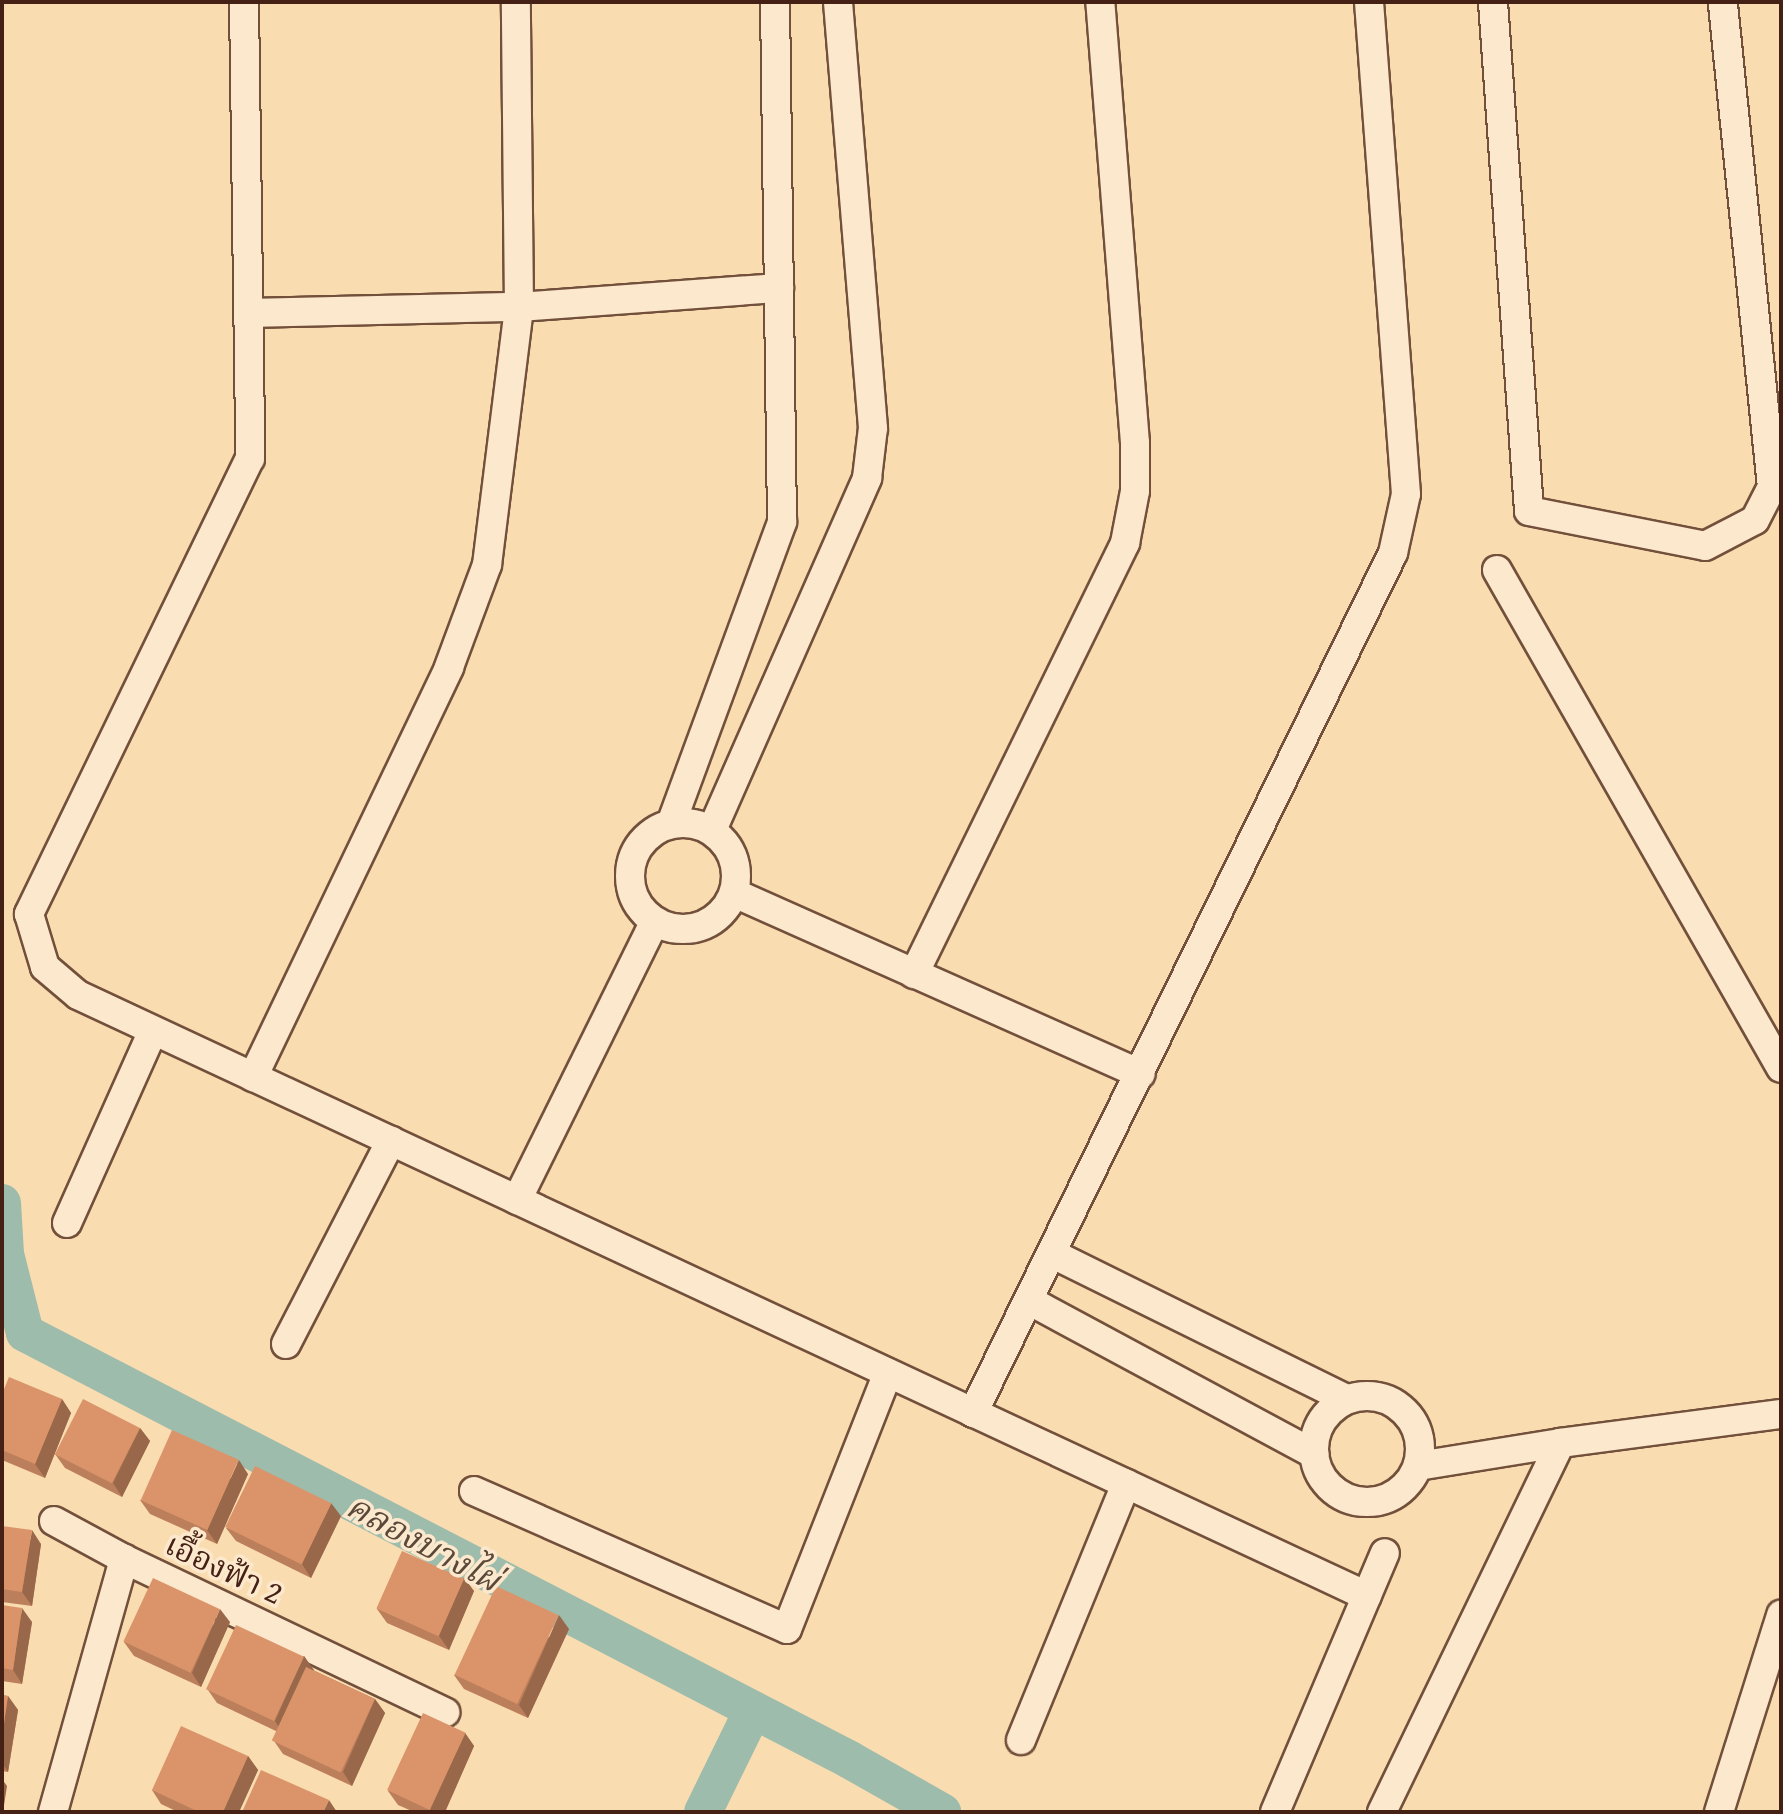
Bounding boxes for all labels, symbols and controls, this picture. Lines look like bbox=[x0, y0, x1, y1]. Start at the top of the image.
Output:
water label: คลองบางไผ่ bbox=[340, 1485, 508, 1599]
street label: เอื้องฟ้า 2 bbox=[159, 1525, 289, 1613]

